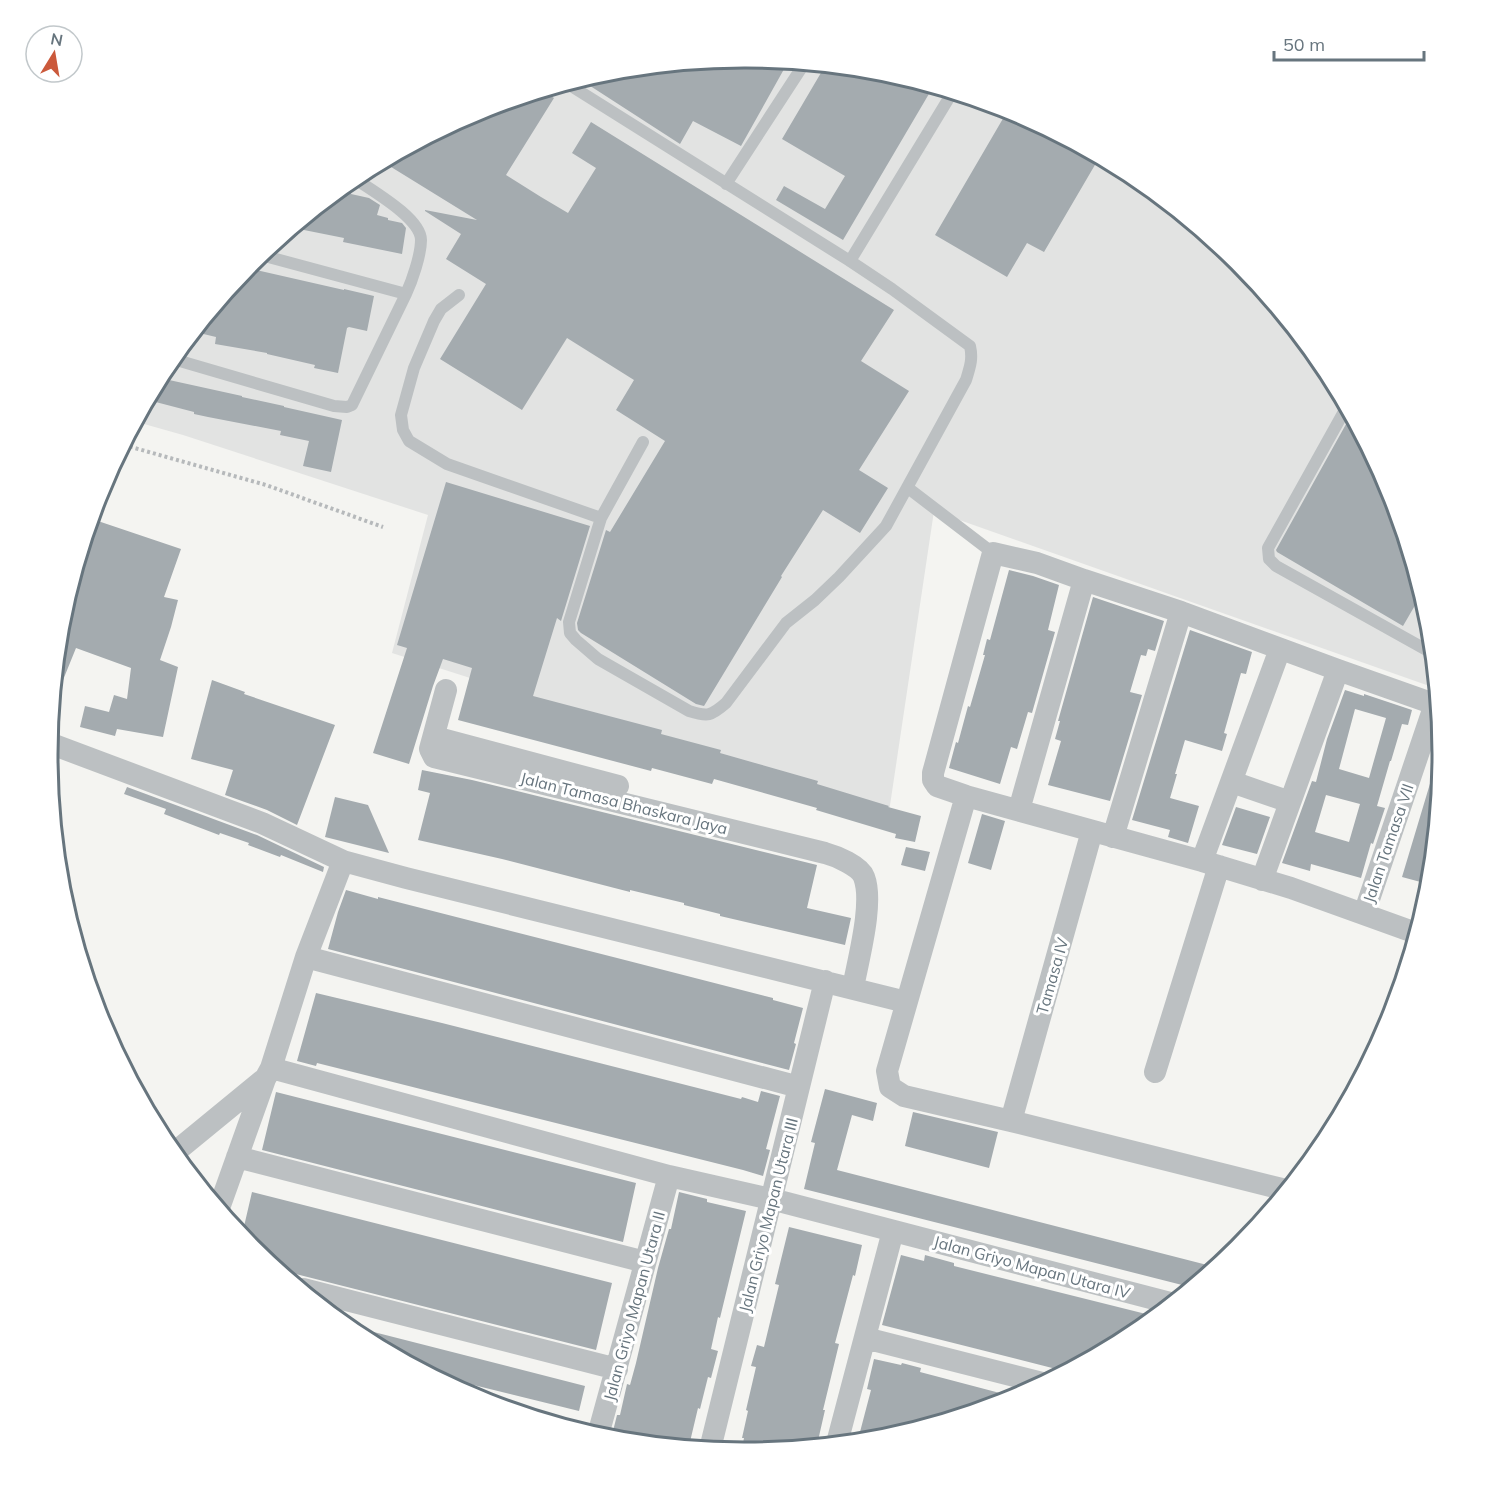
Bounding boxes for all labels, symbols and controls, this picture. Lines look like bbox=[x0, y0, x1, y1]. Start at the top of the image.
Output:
north arrow bbox=[24, 24, 84, 84]
scale bar bbox=[1274, 24, 1424, 62]
text: N bbox=[49, 28, 65, 50]
text: 50 m bbox=[1283, 33, 1325, 56]
street label: Jalan Tamasa Bhaskara Jaya bbox=[518, 768, 730, 838]
street label: Jalan Tamasa VII bbox=[1358, 781, 1418, 905]
street label: Tamasa IV bbox=[1032, 935, 1073, 1017]
street label: Jalan Griyo Mapan Utara III bbox=[734, 1116, 802, 1314]
street label: Jalan Griyo Mapan Utara II bbox=[599, 1209, 669, 1403]
street label: Jalan Griyo Mapan Utara IV bbox=[932, 1231, 1133, 1303]

